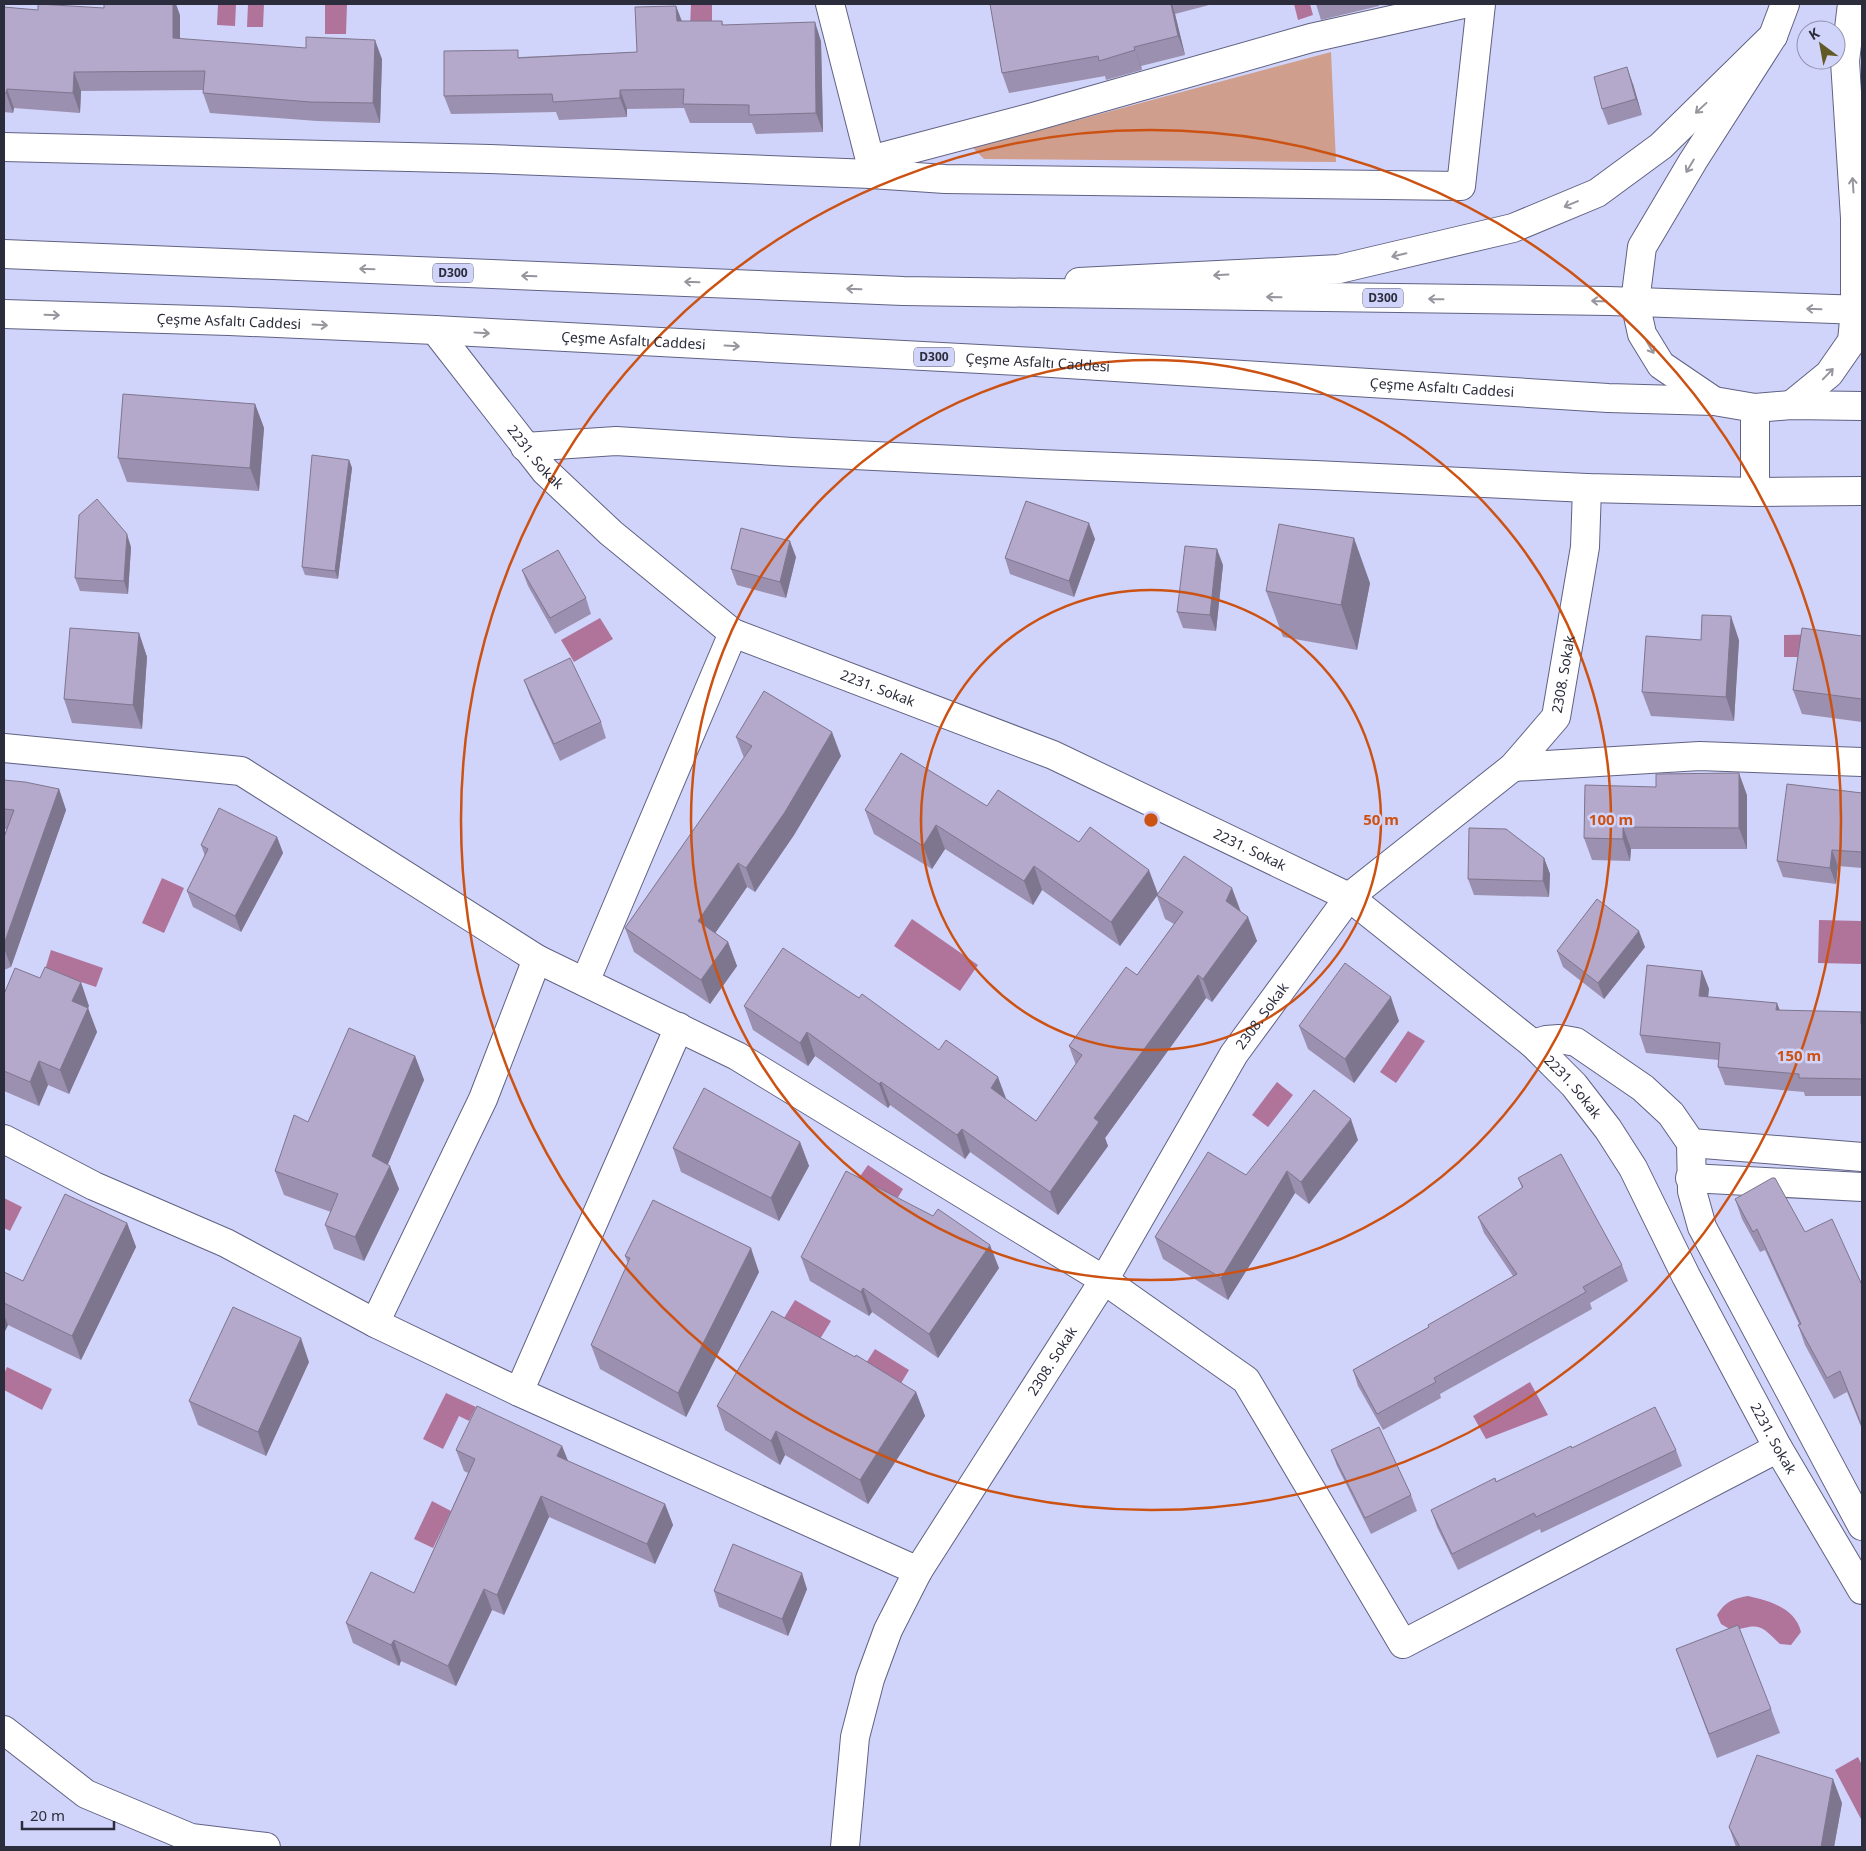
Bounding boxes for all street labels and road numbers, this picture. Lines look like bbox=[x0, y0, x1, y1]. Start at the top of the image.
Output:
road number: D300 bbox=[433, 264, 473, 282]
road number: D300 bbox=[1363, 288, 1403, 308]
street label: Çeşme Asfaltı Caddesi bbox=[156, 309, 302, 333]
street label: Çeşme Asfaltı Caddesi bbox=[561, 327, 706, 353]
road number: D300 bbox=[914, 348, 954, 367]
street label: Çeşme Asfaltı Caddesi bbox=[965, 348, 1111, 376]
street label: Çeşme Asfaltı Caddesi bbox=[1369, 373, 1515, 401]
street label: 2231. Sokak bbox=[503, 421, 569, 493]
street label: 2308. Sokak bbox=[1547, 633, 1579, 714]
street label: 2231. Sokak bbox=[838, 665, 918, 711]
street label: 2231. Sokak bbox=[1211, 823, 1290, 875]
street label: 2308. Sokak bbox=[1231, 978, 1293, 1053]
street label: 2231. Sokak bbox=[1540, 1051, 1607, 1122]
street label: 2308. Sokak bbox=[1023, 1322, 1081, 1399]
street label: 2231. Sokak bbox=[1747, 1399, 1801, 1478]

